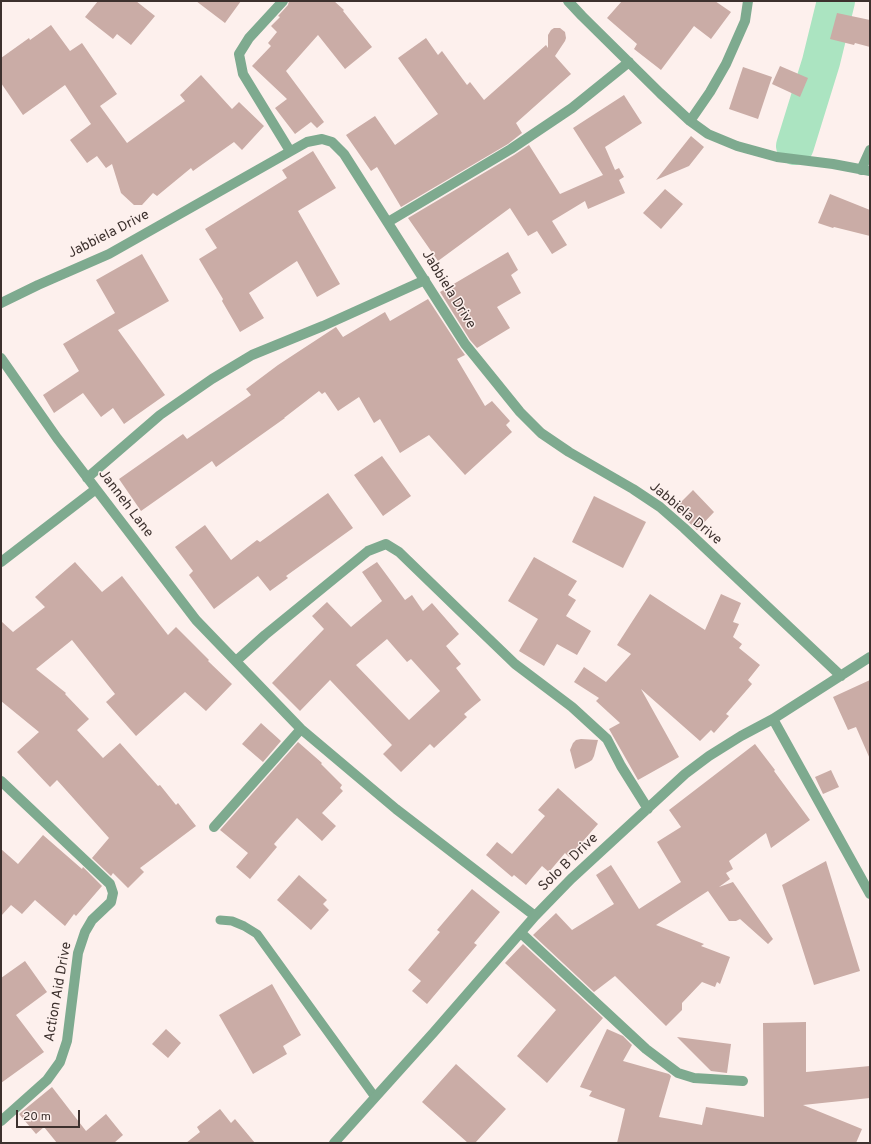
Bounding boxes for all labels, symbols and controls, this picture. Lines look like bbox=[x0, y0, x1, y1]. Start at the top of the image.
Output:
street label: Jabbiela Drive bbox=[65, 207, 153, 263]
street label: Jabbiela Drive bbox=[417, 248, 479, 332]
street label: Janneh Lane bbox=[94, 467, 156, 541]
street label: Jabbiela Drive bbox=[645, 479, 725, 549]
street label: Solo B Drive bbox=[536, 830, 602, 896]
street label: Action Aid Drive bbox=[42, 941, 76, 1043]
scale bar bbox=[18, 1102, 82, 1128]
text: 20 m bbox=[23, 1109, 51, 1125]

